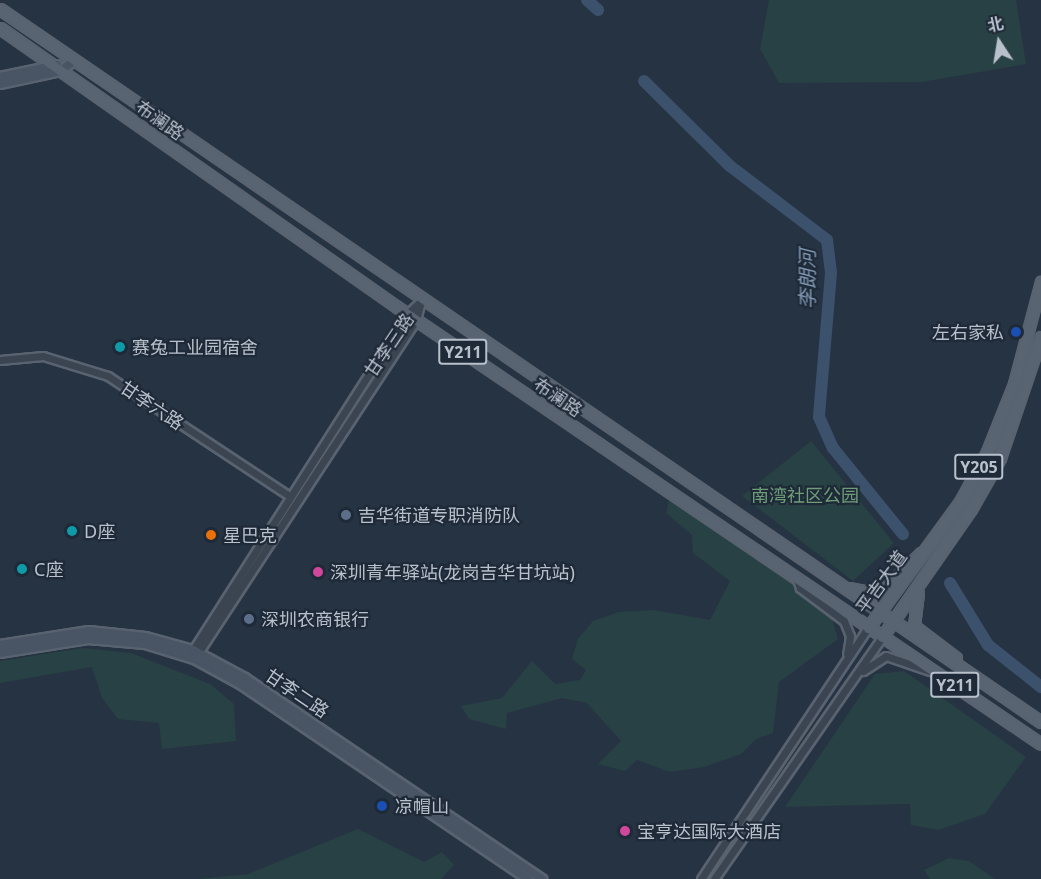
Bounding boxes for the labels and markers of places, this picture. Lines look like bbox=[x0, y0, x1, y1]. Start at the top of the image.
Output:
place label: 左右家私 bbox=[932, 321, 1004, 343]
marker: 左右家私 bbox=[1009, 325, 1023, 339]
place label: 赛兔工业园宿舍 bbox=[132, 336, 258, 358]
marker: 赛兔工业园宿舍 bbox=[113, 340, 127, 354]
place label: 吉华街道专职消防队 bbox=[358, 504, 520, 526]
marker: 吉华街道专职消防队 bbox=[339, 508, 353, 522]
place label: D座 bbox=[84, 520, 115, 542]
marker: D座 bbox=[65, 524, 79, 538]
place label: 星巴克 bbox=[223, 524, 277, 546]
marker: 星巴克 bbox=[204, 528, 218, 542]
place label: C座 bbox=[34, 558, 63, 580]
place label: 深圳青年驿站(龙岗吉华甘坑站) bbox=[330, 561, 575, 583]
marker: C座 bbox=[15, 562, 29, 576]
marker: 深圳青年驿站(龙岗吉华甘坑站) bbox=[311, 565, 325, 579]
place label: 深圳农商银行 bbox=[261, 608, 369, 630]
marker: 深圳农商银行 bbox=[242, 612, 256, 626]
place label: 凉帽山 bbox=[395, 795, 449, 817]
marker: 凉帽山 bbox=[373, 797, 391, 815]
place label: 宝亨达国际大酒店 bbox=[637, 820, 781, 842]
marker: 宝亨达国际大酒店 bbox=[618, 824, 632, 838]

